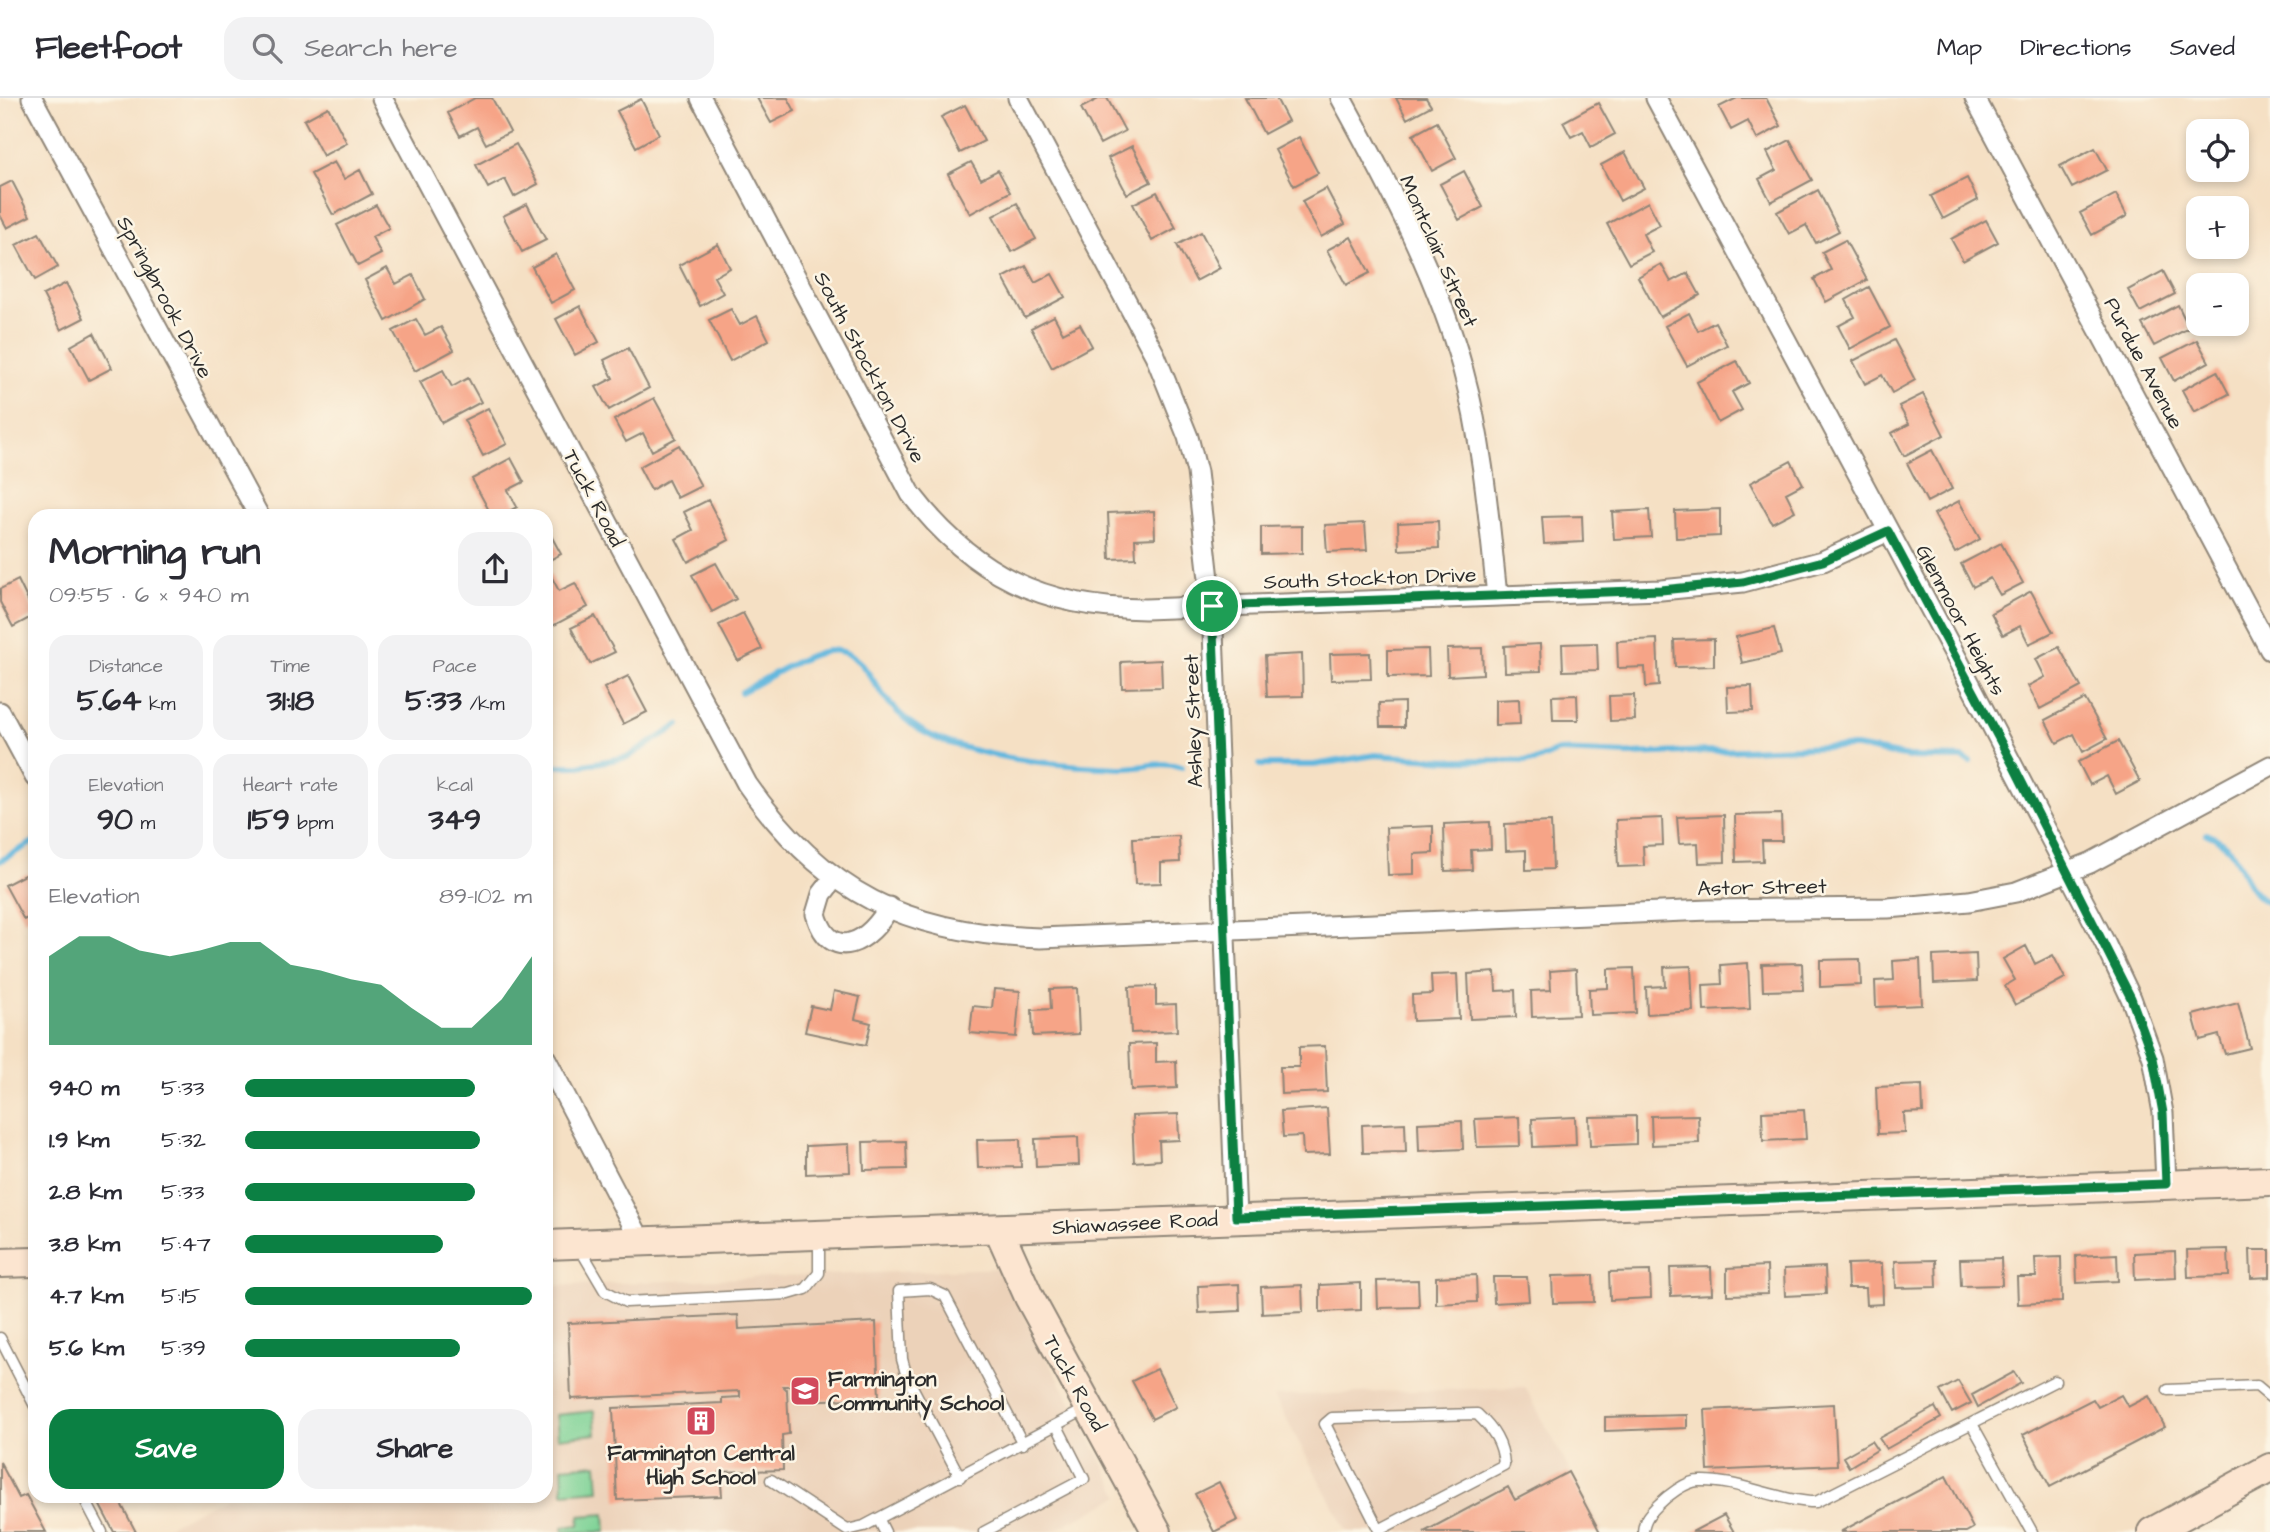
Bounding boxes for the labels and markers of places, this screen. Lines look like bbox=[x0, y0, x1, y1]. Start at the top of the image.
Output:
pin bbox=[1182, 576, 1242, 636]
place label: Farmington Community School bbox=[828, 1365, 1005, 1421]
school or university icon: Farmington Community School bbox=[788, 1374, 822, 1408]
building icon: Farmington Central High School bbox=[684, 1404, 718, 1438]
place label: Farmington Central High School bbox=[607, 1439, 796, 1494]

